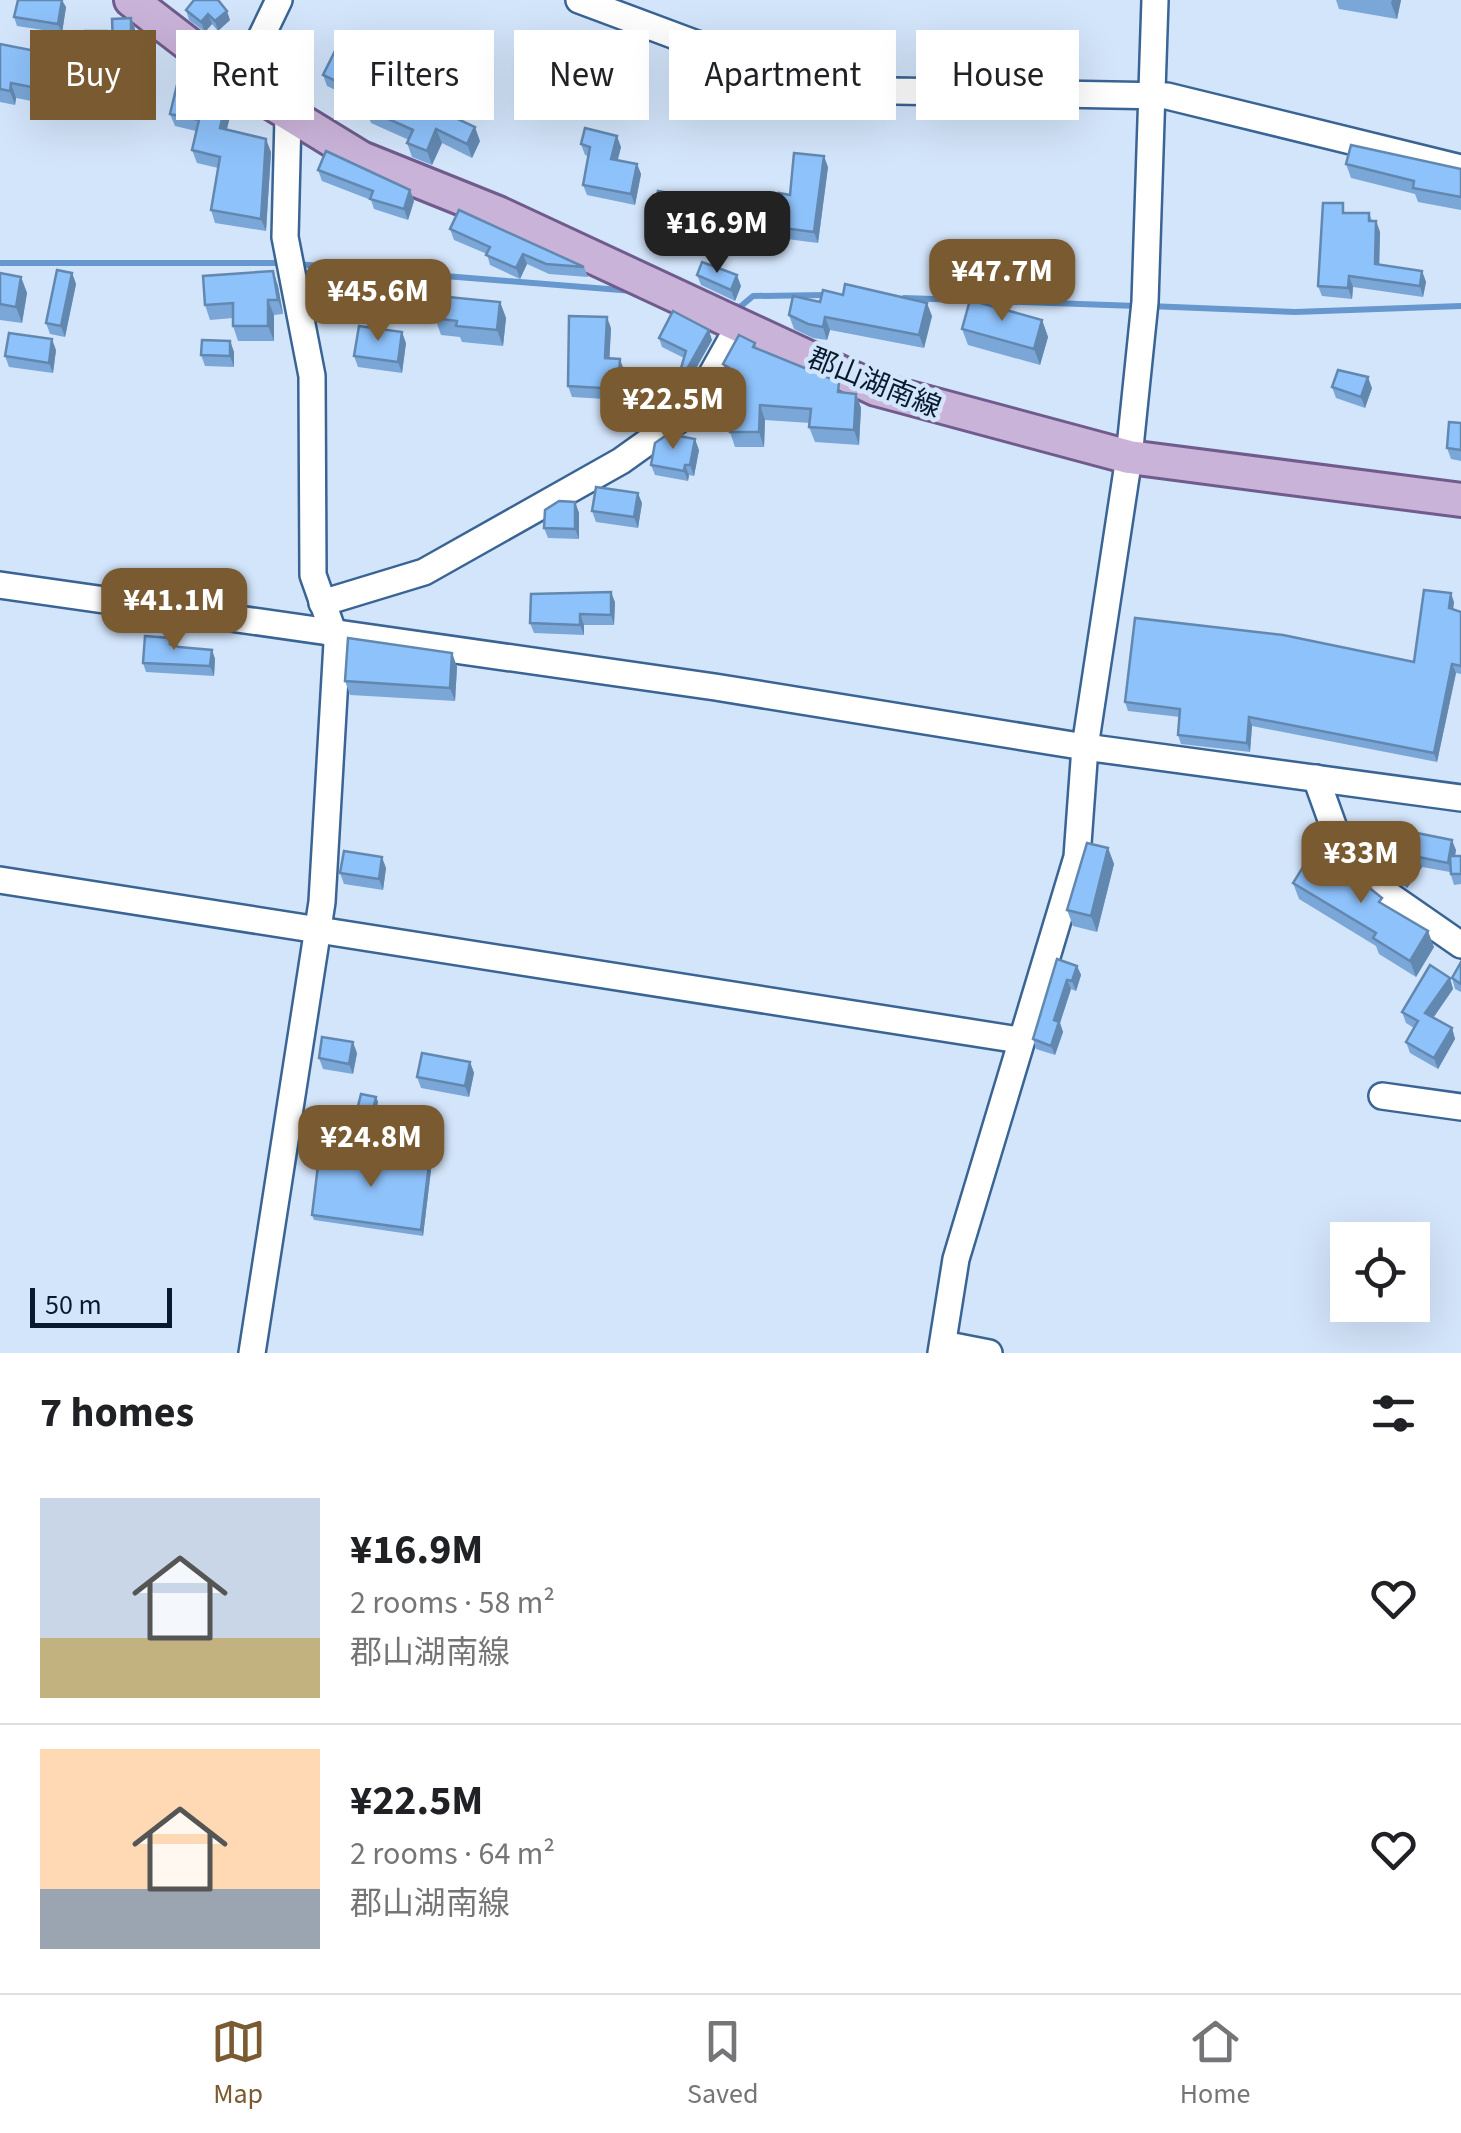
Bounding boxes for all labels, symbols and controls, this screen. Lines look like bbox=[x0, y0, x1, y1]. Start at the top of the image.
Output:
chip: Buy bbox=[30, 30, 156, 120]
chip: Rent bbox=[176, 30, 314, 120]
chip: Filters bbox=[334, 30, 494, 120]
chip: New bbox=[514, 30, 649, 120]
chip: Apartment bbox=[669, 30, 896, 120]
chip: House bbox=[916, 30, 1079, 120]
pin: ¥16.9M bbox=[636, 191, 798, 276]
text: ¥16.9M bbox=[666, 200, 768, 246]
pin: ¥47.7M bbox=[921, 239, 1083, 324]
text: ¥47.7M bbox=[951, 248, 1053, 294]
pin: ¥45.6M bbox=[297, 259, 459, 344]
text: ¥45.6M bbox=[327, 268, 429, 314]
street label: 郡山湖南線 bbox=[802, 338, 947, 428]
pin: ¥22.5M bbox=[592, 367, 754, 452]
text: ¥22.5M bbox=[622, 376, 724, 422]
pin: ¥41.1M bbox=[93, 568, 255, 653]
text: ¥41.1M bbox=[123, 577, 225, 623]
pin: ¥33M bbox=[1302, 821, 1420, 906]
text: ¥33M bbox=[1323, 830, 1399, 876]
pin: ¥24.8M bbox=[290, 1105, 452, 1190]
text: ¥24.8M bbox=[320, 1114, 422, 1160]
map controls bbox=[1330, 1222, 1430, 1322]
button: locate bbox=[1330, 1222, 1430, 1322]
scale bar bbox=[30, 1283, 172, 1328]
text: 50 m bbox=[45, 1285, 102, 1325]
text: 7 homes bbox=[40, 1383, 194, 1443]
icon: filters bbox=[1366, 1386, 1421, 1441]
text: ¥16.9M bbox=[350, 1520, 483, 1580]
icon: home bbox=[120, 1538, 240, 1658]
icon: heart bbox=[1366, 1571, 1421, 1626]
text: 2 rooms · 58 m² bbox=[350, 1580, 555, 1626]
text: 郡山湖南線 bbox=[350, 1630, 510, 1676]
text: ¥22.5M bbox=[350, 1771, 483, 1831]
icon: home bbox=[120, 1789, 240, 1909]
icon: heart bbox=[1366, 1822, 1421, 1877]
text: 2 rooms · 64 m² bbox=[350, 1831, 555, 1877]
text: 郡山湖南線 bbox=[350, 1881, 510, 1927]
tab: Map bbox=[211, 2014, 266, 2114]
tab: Saved bbox=[687, 2014, 758, 2114]
tab: Home bbox=[1180, 2014, 1250, 2114]

